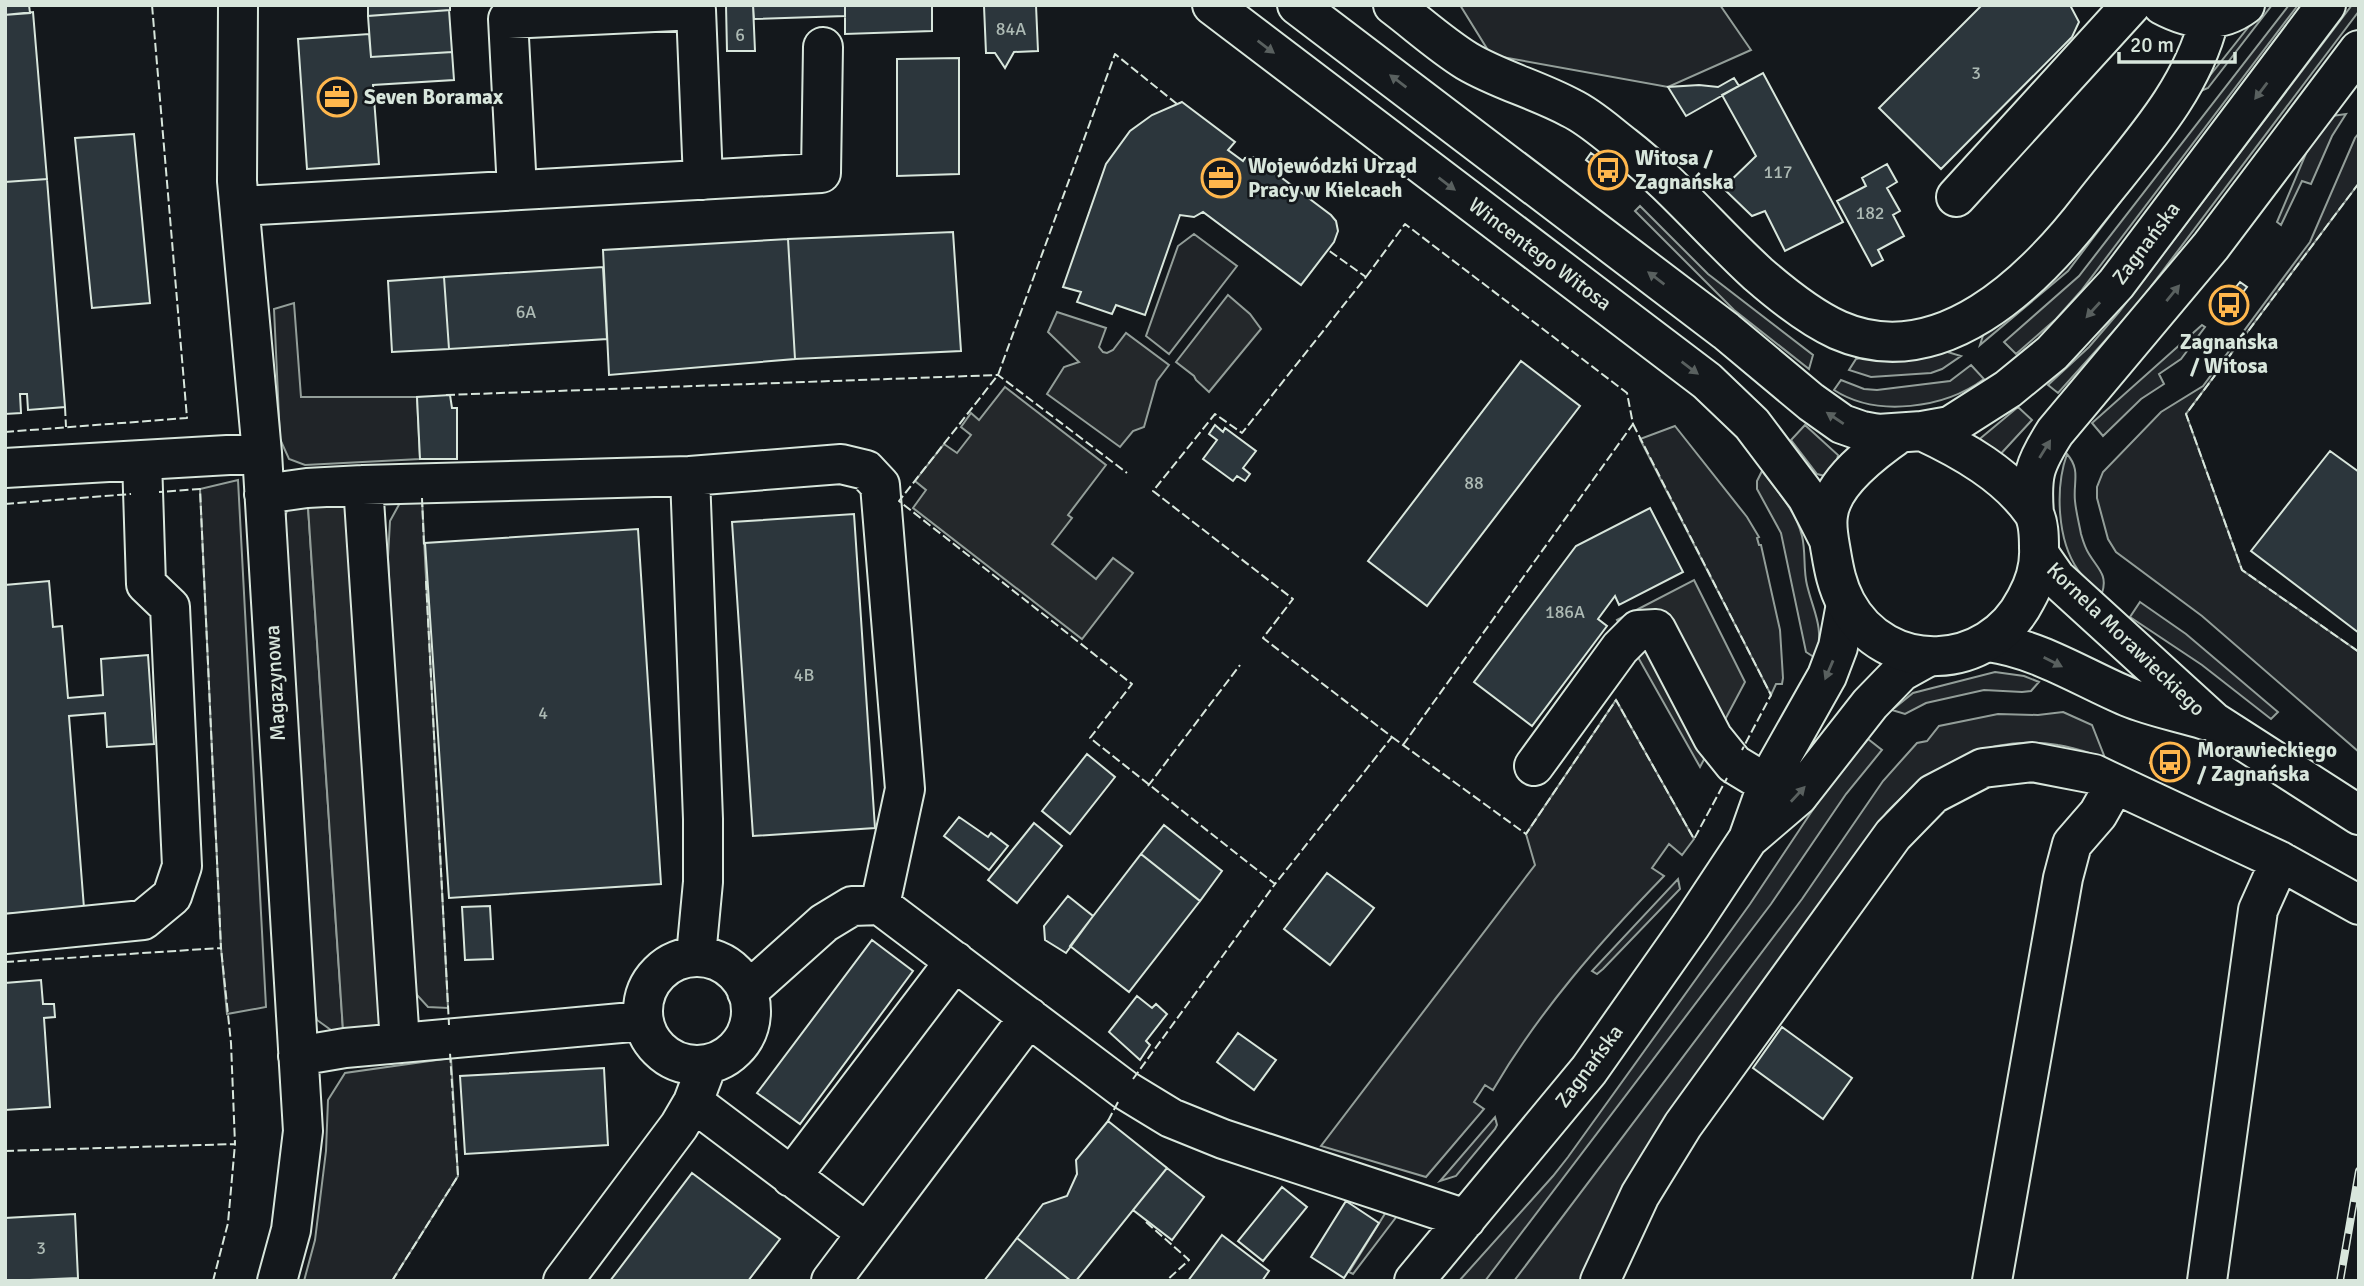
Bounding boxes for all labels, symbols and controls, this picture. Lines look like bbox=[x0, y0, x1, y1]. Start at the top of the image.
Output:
house number: 84A bbox=[996, 18, 1026, 40]
scale bar bbox=[2119, 21, 2234, 65]
house number: 6 bbox=[735, 24, 745, 46]
text: 20 m bbox=[2130, 32, 2174, 58]
one-way arrow bbox=[1257, 39, 1275, 53]
house number: 3 bbox=[1971, 62, 1981, 84]
one-way arrow bbox=[1389, 75, 1407, 89]
office icon: Seven Boramax bbox=[316, 76, 358, 118]
one-way arrow bbox=[2255, 82, 2269, 100]
place label: Seven Boramax bbox=[364, 84, 504, 110]
place label: Witosa / Zagnańska bbox=[1635, 145, 1734, 195]
bus stop icon: Witosa / Zagnańska bbox=[1587, 149, 1629, 191]
place label: Wojewódzki Urząd Pracy w Kielcach bbox=[1248, 153, 1417, 203]
office icon: Wojewódzki Urząd Pracy w Kielcach bbox=[1200, 157, 1242, 199]
house number: 117 bbox=[1763, 161, 1793, 183]
one-way arrow bbox=[1438, 176, 1456, 190]
street label: Wincentego Witosa bbox=[1463, 192, 1617, 316]
street label: Zagnańska bbox=[2106, 196, 2186, 290]
house number: 182 bbox=[1855, 202, 1885, 224]
one-way arrow bbox=[1648, 270, 1666, 285]
one-way arrow bbox=[2165, 284, 2180, 301]
bus stop icon: Zagnańska / Witosa bbox=[2208, 284, 2250, 326]
house number: 6A bbox=[516, 301, 536, 323]
one-way arrow bbox=[2085, 301, 2101, 318]
place label: Zagnańska / Witosa bbox=[2180, 329, 2279, 379]
one-way arrow bbox=[1681, 361, 1699, 375]
one-way arrow bbox=[1825, 412, 1845, 425]
one-way arrow bbox=[2038, 439, 2051, 458]
house number: 88 bbox=[1464, 472, 1484, 494]
street label: Kornela Morawieckiego bbox=[2041, 557, 2211, 721]
house number: 186A bbox=[1545, 601, 1585, 623]
street label: Magazynowa bbox=[259, 624, 291, 742]
one-way arrow bbox=[2043, 656, 2063, 667]
one-way arrow bbox=[1823, 659, 1834, 680]
house number: 4B bbox=[794, 664, 814, 686]
house number: 4 bbox=[538, 702, 548, 724]
place label: Morawieckiego / Zagnańska bbox=[2197, 737, 2337, 787]
bus stop icon: Morawieckiego / Zagnańska bbox=[2149, 741, 2191, 783]
one-way arrow bbox=[1790, 786, 1806, 803]
street label: Zagnańska bbox=[1549, 1019, 1629, 1113]
house number: 3 bbox=[36, 1237, 46, 1259]

